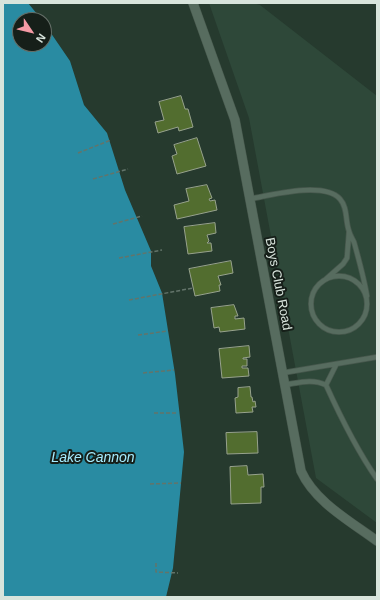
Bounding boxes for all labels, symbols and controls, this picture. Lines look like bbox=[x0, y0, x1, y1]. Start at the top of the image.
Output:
north arrow bbox=[12, 12, 52, 52]
text: N bbox=[34, 32, 48, 45]
street label: Boys Club Road bbox=[261, 236, 295, 332]
water label: Lake Cannon bbox=[51, 450, 135, 466]

